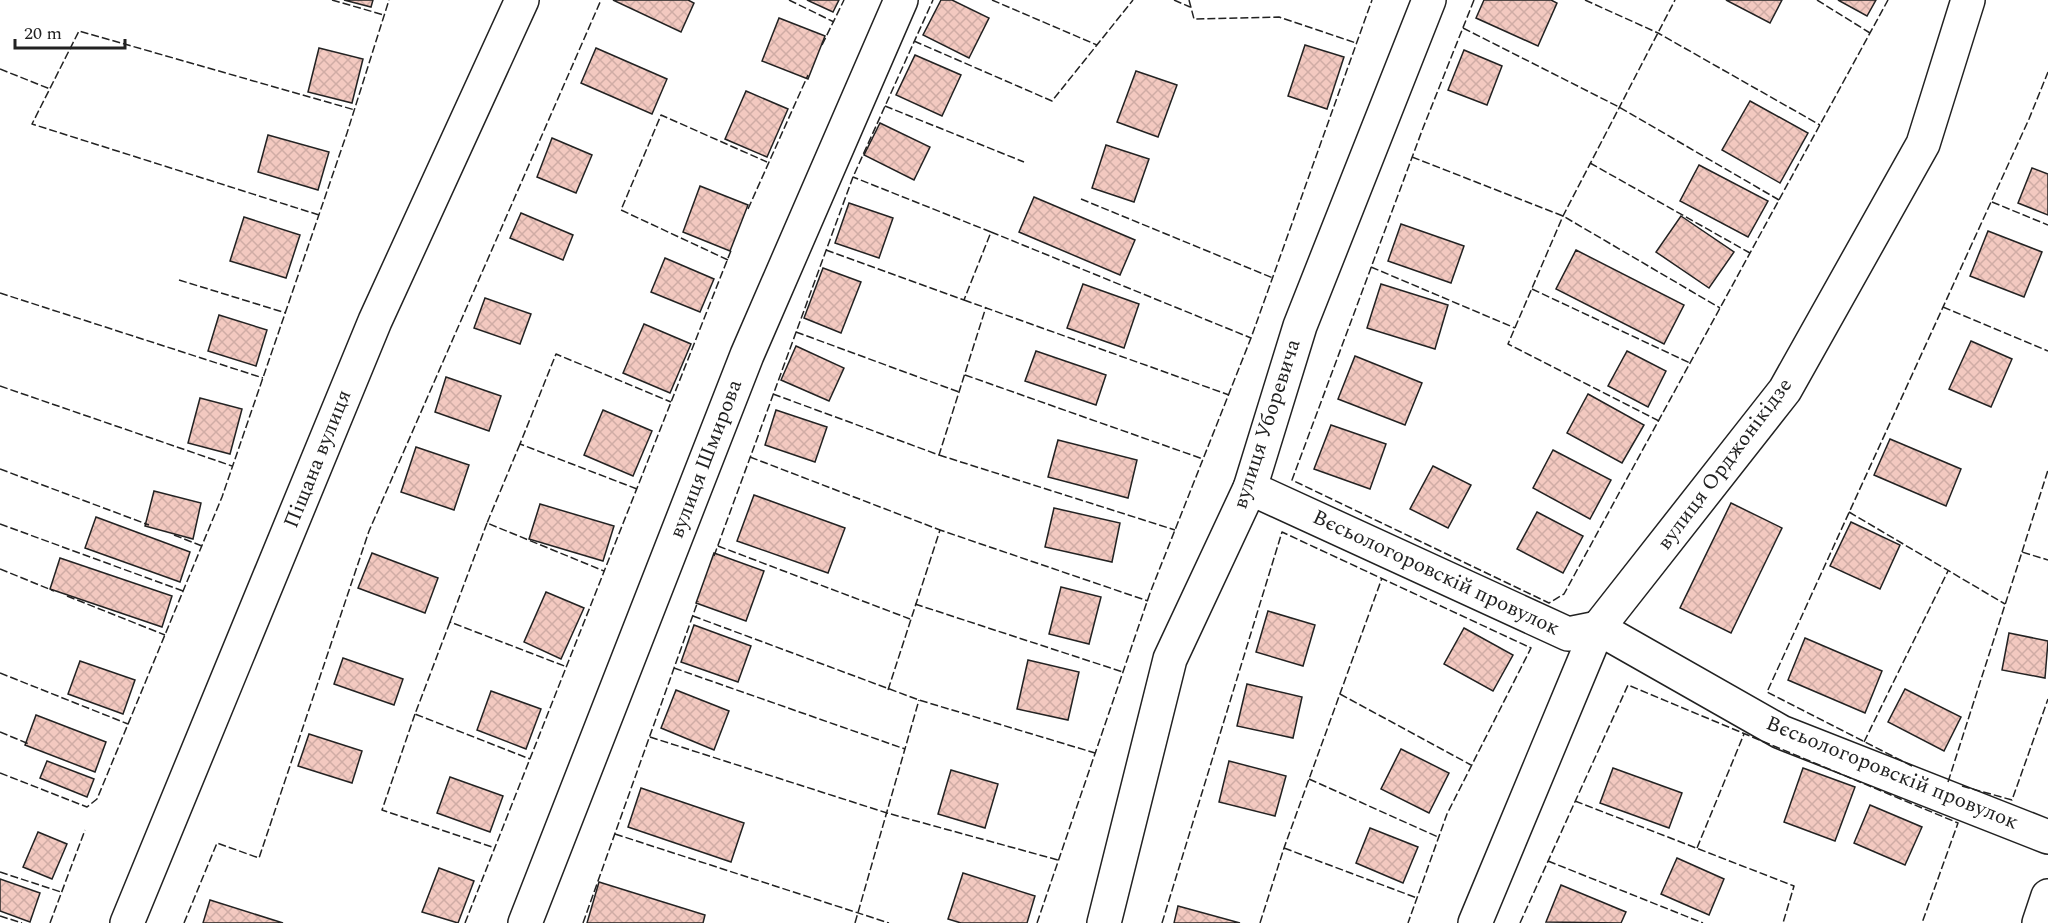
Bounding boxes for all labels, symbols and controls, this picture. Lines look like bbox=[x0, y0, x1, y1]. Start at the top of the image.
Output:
scale bar bbox=[15, 12, 124, 50]
text: 20 m bbox=[24, 20, 62, 47]
street label: вулиця Уборевича bbox=[1224, 334, 1310, 513]
street label: вулиця Орджонікідзе bbox=[1649, 371, 1801, 557]
street label: вулиця Шмирова bbox=[661, 374, 751, 543]
street label: Піщана вулиця bbox=[276, 385, 360, 533]
street label: Вєсьологоровскій провулок bbox=[1307, 501, 1565, 645]
street label: Вєсьологоровскій провулок bbox=[1761, 708, 2023, 838]

